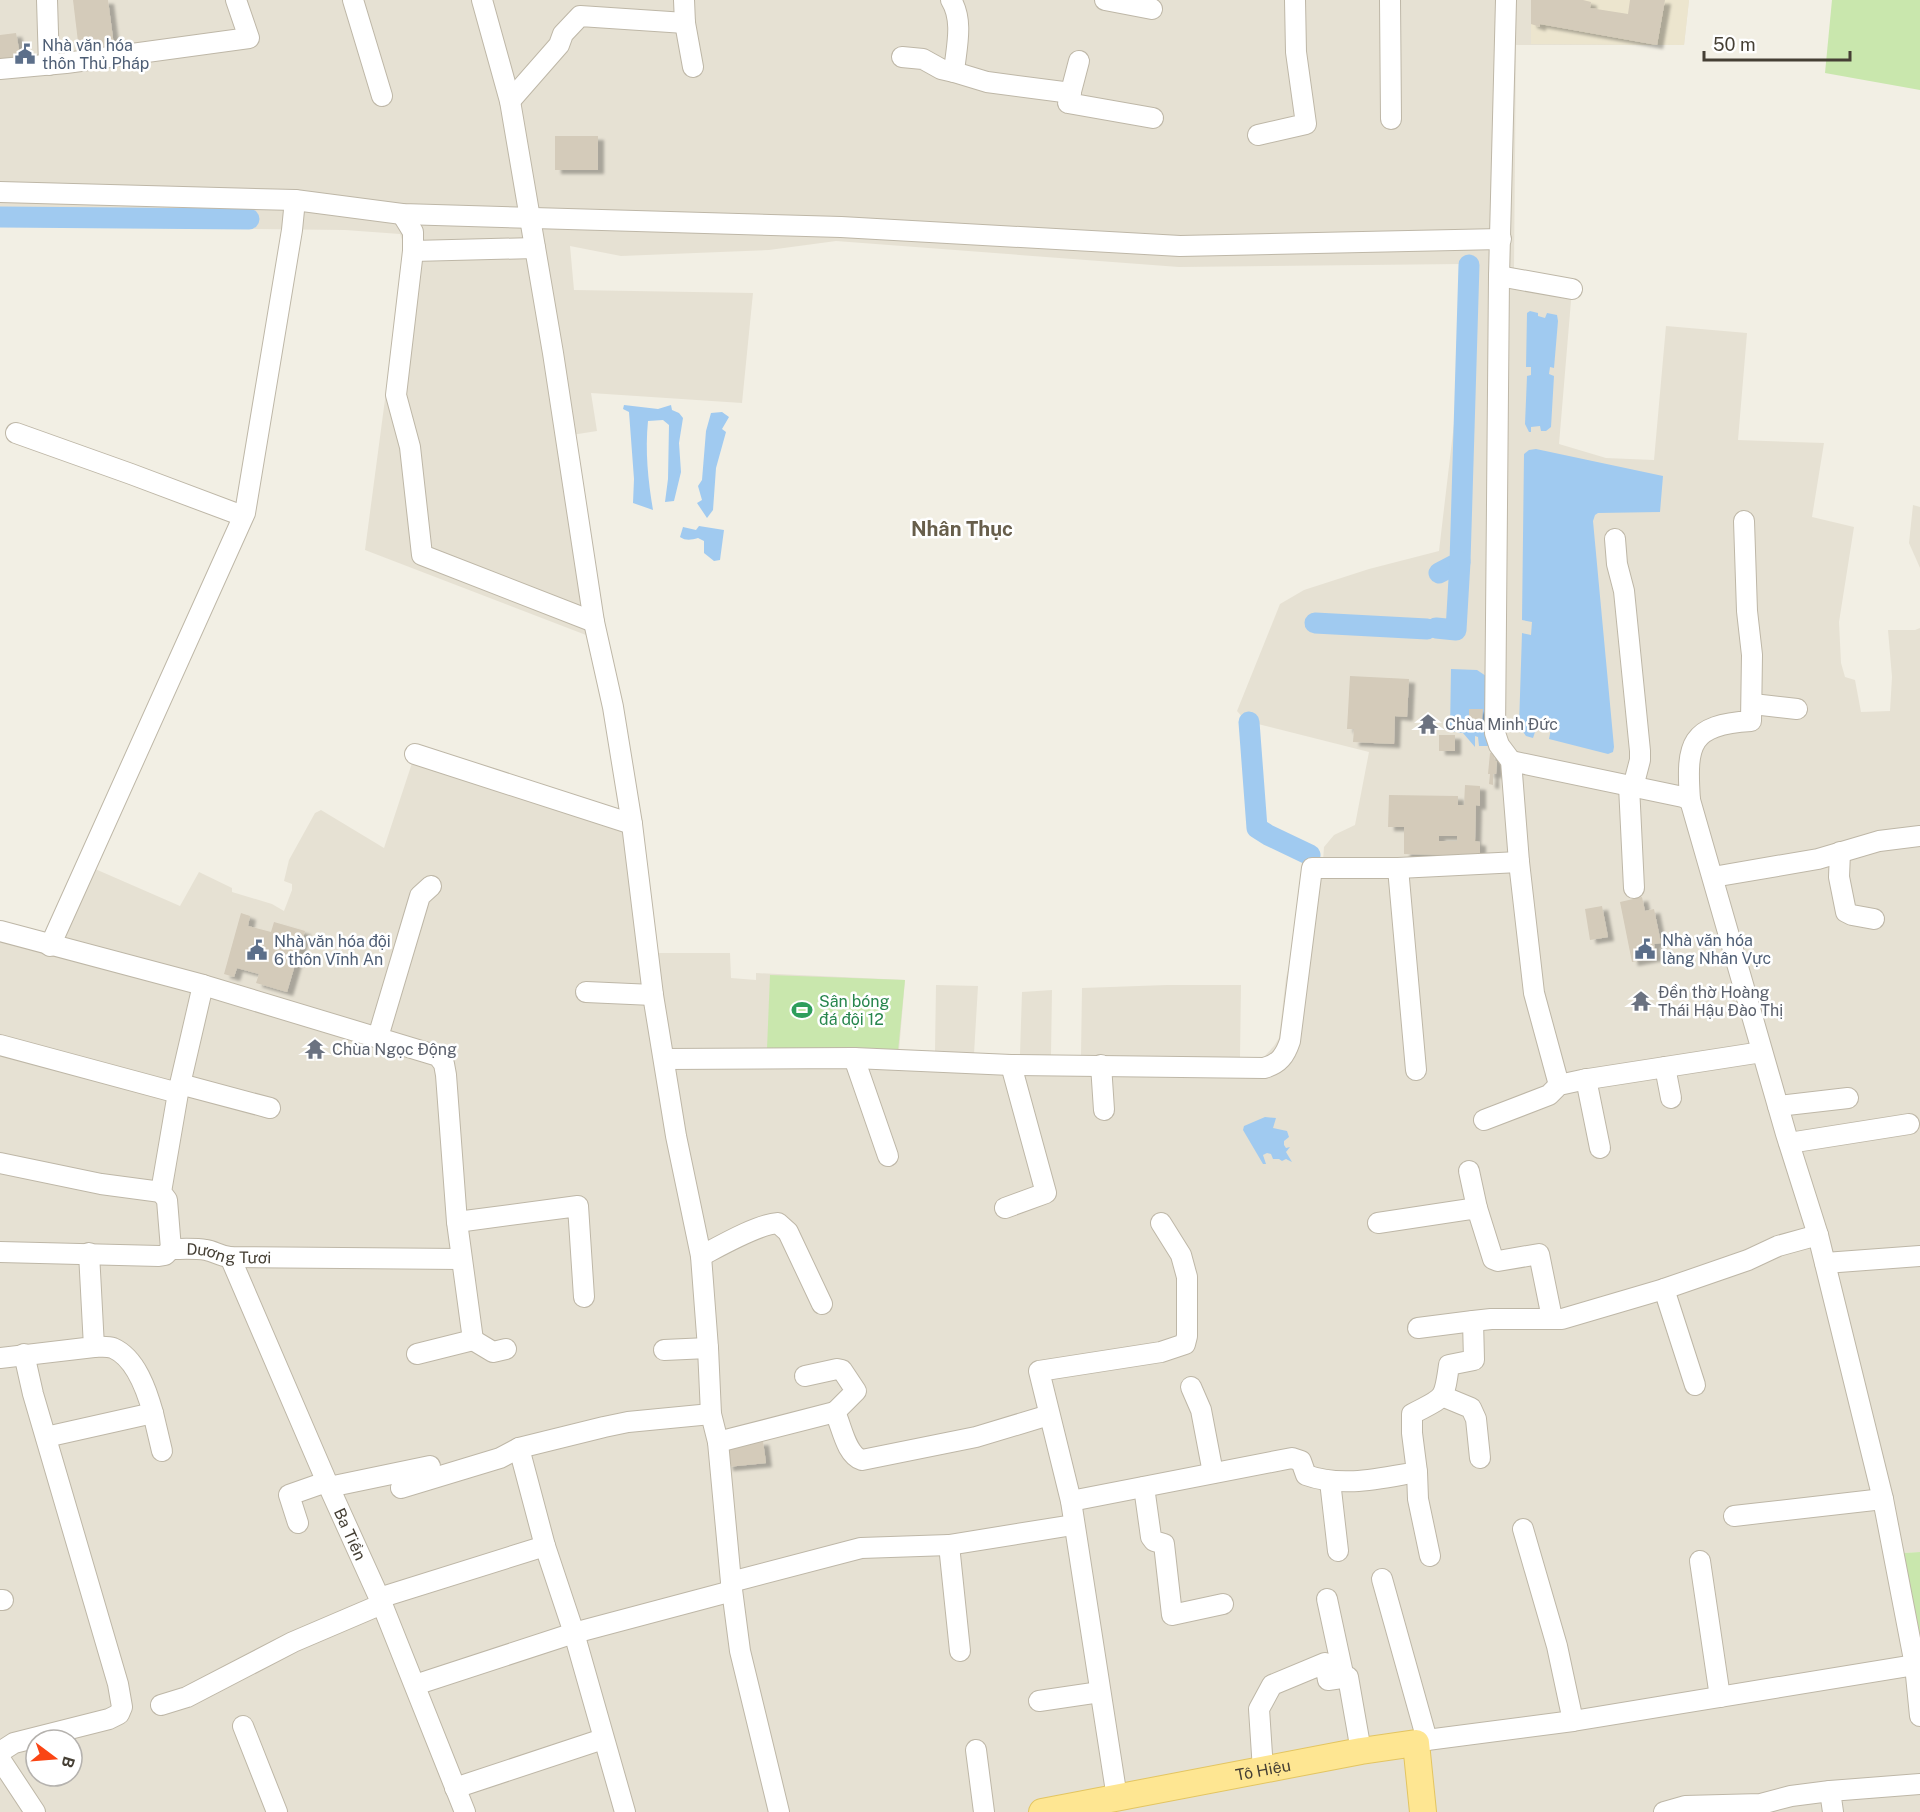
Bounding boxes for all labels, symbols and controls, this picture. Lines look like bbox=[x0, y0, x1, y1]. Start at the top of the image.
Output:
scale bar bbox=[1704, 24, 1850, 62]
text: 50 m bbox=[1713, 34, 1756, 55]
place label: Nhà văn hóa thôn Thủ Pháp bbox=[42, 36, 149, 73]
public building icon: Nhà văn hóa thôn Thủ Pháp bbox=[13, 42, 37, 66]
district label: Nhân Thục bbox=[911, 517, 1013, 541]
temple icon: Chùa Minh Đức bbox=[1416, 712, 1440, 736]
place label: Chùa Minh Đức bbox=[1445, 715, 1558, 734]
place label: Nhà văn hóa làng Nhân Vực bbox=[1662, 931, 1771, 968]
place label: Nhà văn hóa đội 6 thôn Vĩnh An bbox=[274, 932, 391, 969]
public building icon: Nhà văn hóa làng Nhân Vực bbox=[1633, 937, 1657, 961]
public building icon: Nhà văn hóa đội 6 thôn Vĩnh An bbox=[245, 938, 269, 962]
place label: Đền thờ Hoàng Thái Hậu Đào Thị bbox=[1658, 983, 1783, 1020]
temple icon: Đền thờ Hoàng Thái Hậu Đào Thị bbox=[1629, 989, 1653, 1013]
place label: Sân bóng đá đội 12 bbox=[819, 992, 889, 1029]
sports icon: Sân bóng đá đội 12 bbox=[790, 998, 814, 1022]
temple icon: Chùa Ngọc Động bbox=[303, 1037, 327, 1061]
place label: Chùa Ngọc Động bbox=[332, 1040, 457, 1059]
street label: Dương Tươi bbox=[186, 1239, 271, 1267]
street label: Ba Tiền bbox=[330, 1505, 370, 1563]
north arrow bbox=[24, 1728, 84, 1788]
text: B bbox=[57, 1754, 79, 1770]
street label: Tô Hiệu bbox=[1234, 1755, 1292, 1784]

